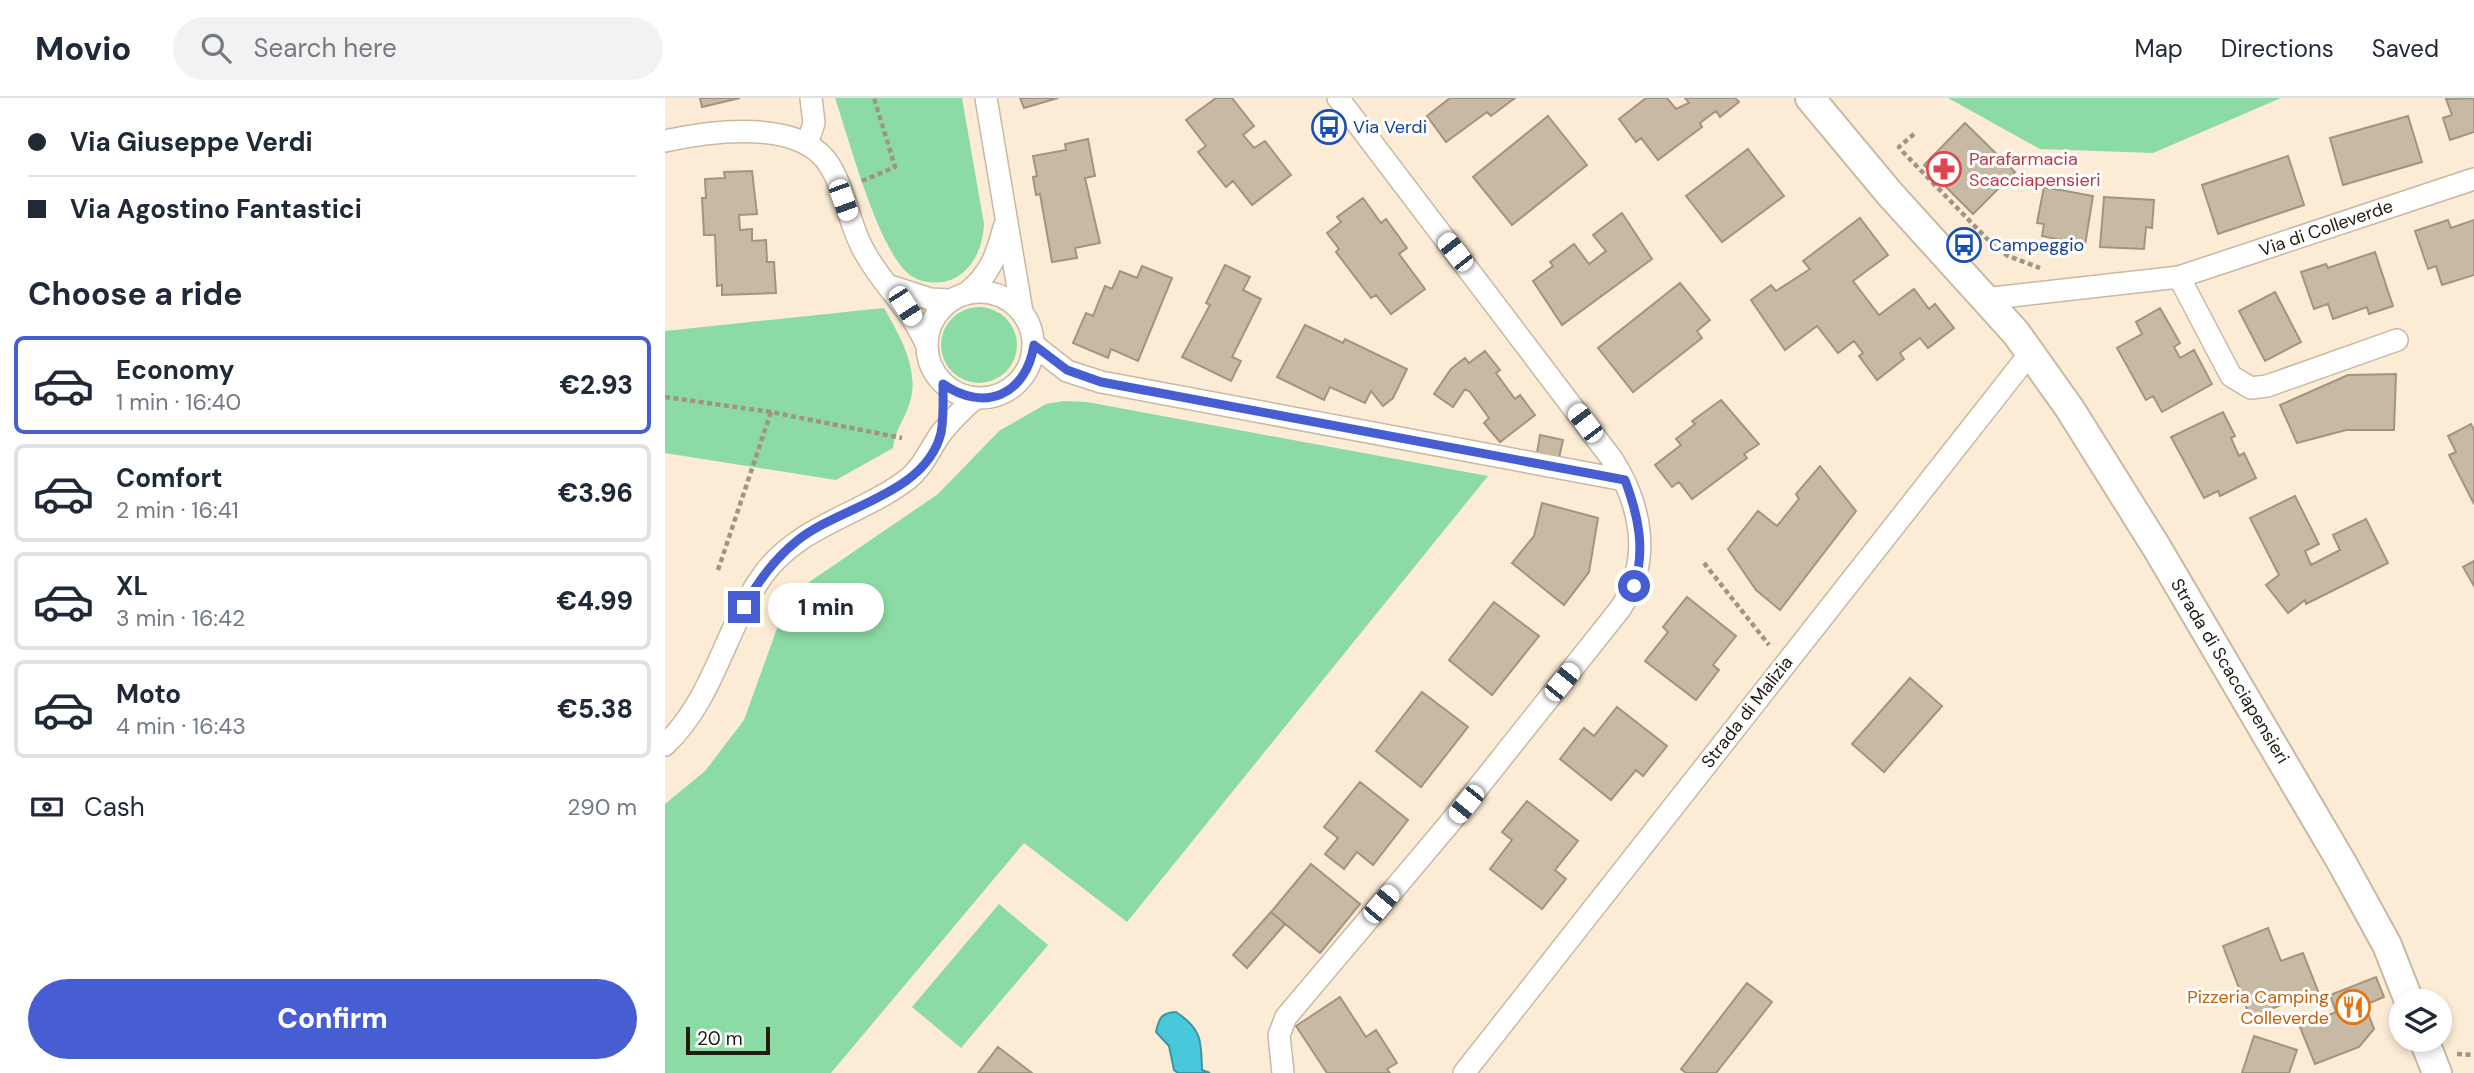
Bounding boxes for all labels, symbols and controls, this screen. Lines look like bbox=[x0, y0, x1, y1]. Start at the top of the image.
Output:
search box bbox=[173, 17, 663, 80]
text: Movio bbox=[35, 27, 131, 70]
icon: search bbox=[197, 29, 235, 67]
text: Search here bbox=[253, 31, 397, 65]
text: Map bbox=[2135, 33, 2183, 64]
text: Directions bbox=[2221, 33, 2334, 64]
text: Saved bbox=[2372, 33, 2439, 64]
bus stop icon: Via Verdi bbox=[1310, 108, 1348, 146]
place label: Via Verdi bbox=[1353, 115, 1427, 139]
text: Via Giuseppe Verdi bbox=[70, 125, 313, 159]
place label: Parafarmacia Scacciapensieri bbox=[1969, 147, 2101, 192]
pharmacy icon: Parafarmacia Scacciapensieri bbox=[1925, 150, 1963, 188]
car bbox=[826, 177, 861, 223]
text: Via Agostino Fantastici bbox=[70, 192, 362, 226]
street label: Via di Colleverde bbox=[2256, 194, 2396, 262]
bus stop icon: Campeggio bbox=[1945, 226, 1983, 264]
car bbox=[1434, 229, 1477, 275]
place label: Campeggio bbox=[1989, 233, 2084, 257]
text: Choose a ride bbox=[28, 273, 243, 315]
car bbox=[885, 283, 926, 329]
text: Economy bbox=[116, 353, 234, 387]
icon: car bbox=[32, 354, 95, 417]
text: €2.93 bbox=[559, 368, 633, 402]
text: 1 min · 16:40 bbox=[116, 387, 241, 417]
car bbox=[1564, 400, 1607, 446]
text: Comfort bbox=[116, 461, 222, 495]
icon: car bbox=[32, 462, 95, 525]
text: €3.96 bbox=[558, 476, 633, 510]
text: 2 min · 16:41 bbox=[116, 495, 239, 525]
text: XL bbox=[116, 569, 148, 603]
icon: car bbox=[32, 570, 95, 633]
route start bbox=[1618, 570, 1650, 602]
street label: Strada di Scacciapensieri bbox=[2165, 574, 2295, 768]
callout: 1 min bbox=[769, 582, 884, 632]
text: €4.99 bbox=[556, 584, 633, 618]
route end bbox=[728, 591, 760, 623]
text: 1 min bbox=[798, 592, 854, 622]
text: 3 min · 16:42 bbox=[116, 603, 245, 633]
street label: Strada di Malizia bbox=[1696, 651, 1798, 773]
car bbox=[1541, 659, 1584, 705]
text: Moto bbox=[116, 677, 181, 711]
icon: car bbox=[32, 678, 95, 741]
text: €5.38 bbox=[557, 692, 633, 726]
text: 4 min · 16:43 bbox=[116, 711, 246, 741]
car bbox=[1445, 781, 1488, 827]
icon: cash bbox=[28, 788, 66, 826]
text: Cash bbox=[84, 790, 145, 824]
text: 290 m bbox=[567, 792, 637, 822]
car bbox=[1360, 881, 1403, 927]
button: Confirm bbox=[28, 979, 637, 1059]
place label: Pizzeria Camping Colleverde bbox=[2187, 985, 2329, 1030]
restaurant icon: Pizzeria Camping Colleverde bbox=[2334, 988, 2372, 1026]
map controls bbox=[2389, 989, 2452, 1052]
button: layers bbox=[2389, 989, 2452, 1052]
scale bar bbox=[686, 1024, 770, 1056]
text: 20 m bbox=[697, 1026, 743, 1051]

